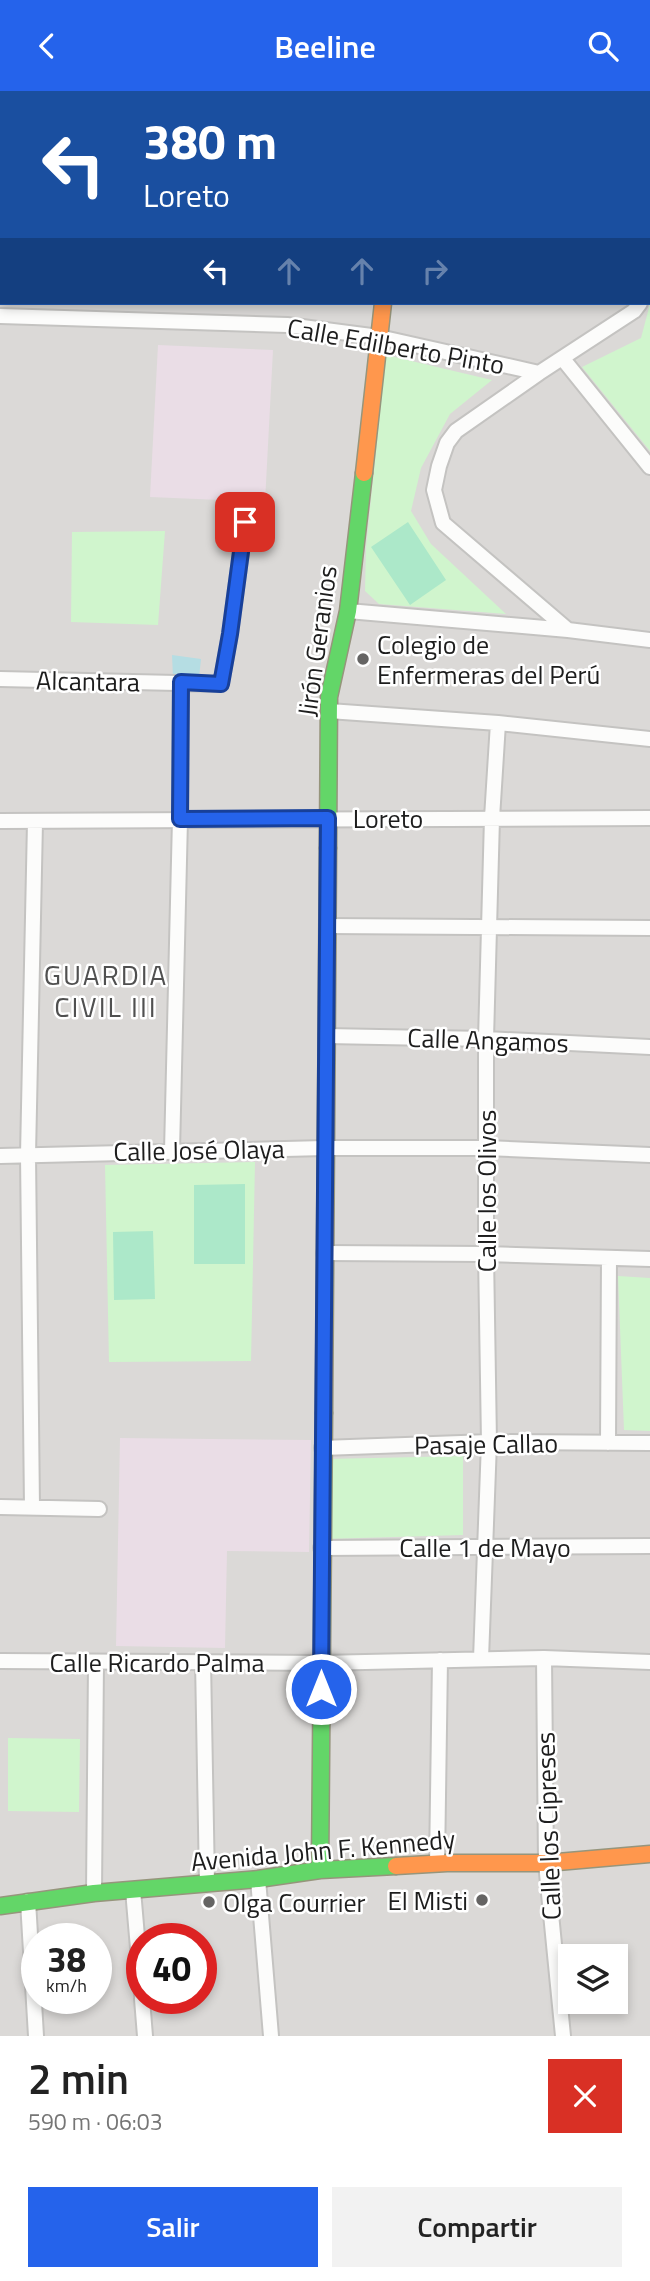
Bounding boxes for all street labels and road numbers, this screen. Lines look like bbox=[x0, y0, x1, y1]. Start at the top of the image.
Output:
street label: Calle Edilberto Pinto bbox=[284, 308, 508, 384]
street label: Jirón Geranios bbox=[287, 563, 347, 719]
street label: Alcantara bbox=[36, 661, 140, 701]
street label: Loreto bbox=[353, 799, 423, 838]
street label: Calle Angamos bbox=[407, 1018, 569, 1062]
street label: Calle los Olivos bbox=[467, 1110, 506, 1272]
street label: Calle José Olaya bbox=[113, 1129, 285, 1171]
street label: Pasaje Callao bbox=[414, 1423, 558, 1465]
street label: Calle 1 de Mayo bbox=[399, 1528, 571, 1567]
street label: Calle Ricardo Palma bbox=[49, 1643, 265, 1682]
street label: Calle los Cipreses bbox=[525, 1731, 571, 1921]
street label: Avenida John F. Kennedy bbox=[189, 1819, 457, 1881]

